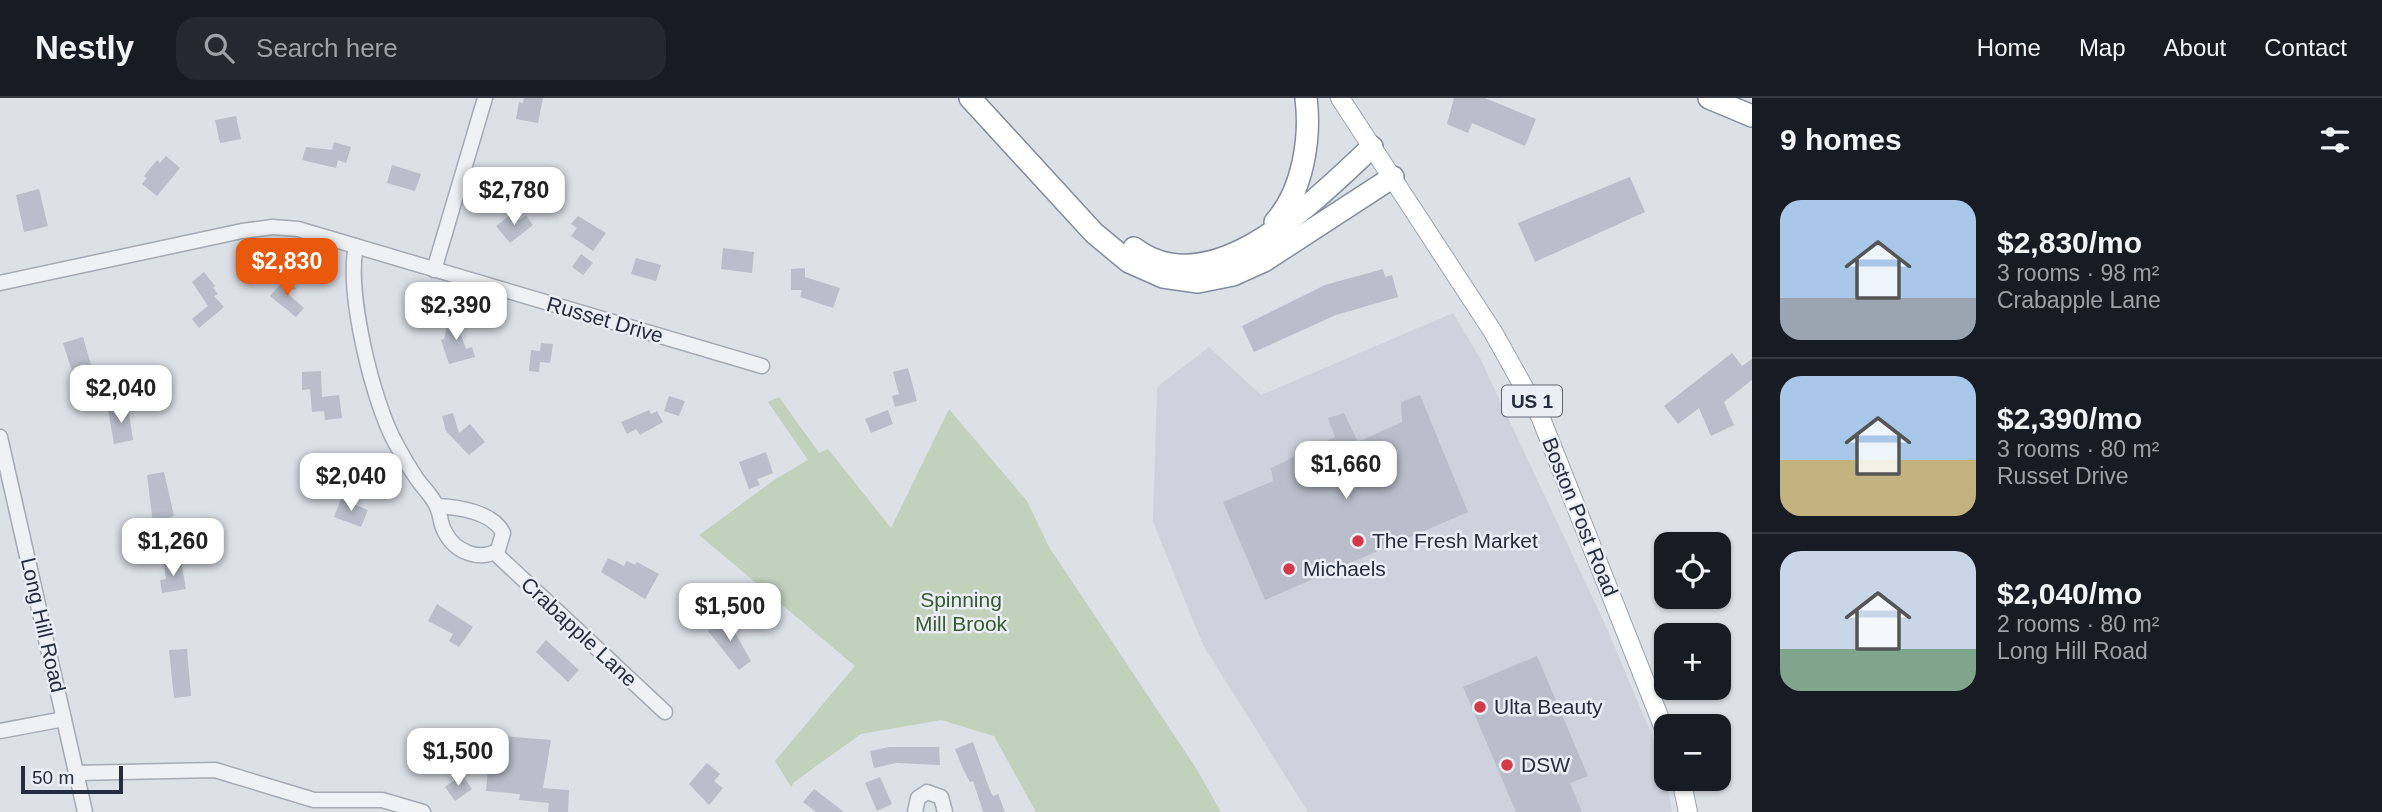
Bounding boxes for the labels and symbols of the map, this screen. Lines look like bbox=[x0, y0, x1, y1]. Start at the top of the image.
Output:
pin: $2,780 bbox=[457, 167, 571, 227]
pin: $2,830 bbox=[230, 238, 344, 298]
pin: $2,390 bbox=[399, 282, 513, 342]
street label: Russet Drive bbox=[544, 292, 666, 347]
pin: $2,040 bbox=[64, 366, 178, 425]
road number: US 1 bbox=[1502, 386, 1562, 416]
street label: Boston Post Road bbox=[1538, 434, 1623, 600]
pin: $1,660 bbox=[1289, 442, 1403, 501]
pin: $2,040 bbox=[294, 454, 408, 513]
pin: $1,260 bbox=[116, 518, 230, 578]
place label: The Fresh Market bbox=[1372, 529, 1538, 552]
marker: The Fresh Market bbox=[1350, 533, 1366, 549]
street label: Long Hill Road bbox=[17, 555, 70, 695]
place label: Michaels bbox=[1303, 557, 1386, 580]
marker: Michaels bbox=[1281, 561, 1297, 577]
street label: Crabapple Lane bbox=[517, 572, 642, 691]
pin: $1,500 bbox=[673, 584, 787, 643]
park label: Spinning Mill Brook bbox=[915, 588, 1008, 635]
place label: Ulta Beauty bbox=[1494, 695, 1603, 718]
marker: Ulta Beauty bbox=[1472, 699, 1488, 715]
pin: $1,500 bbox=[401, 728, 515, 788]
place label: DSW bbox=[1521, 753, 1570, 776]
marker: DSW bbox=[1499, 757, 1515, 773]
scale bar bbox=[21, 763, 122, 795]

